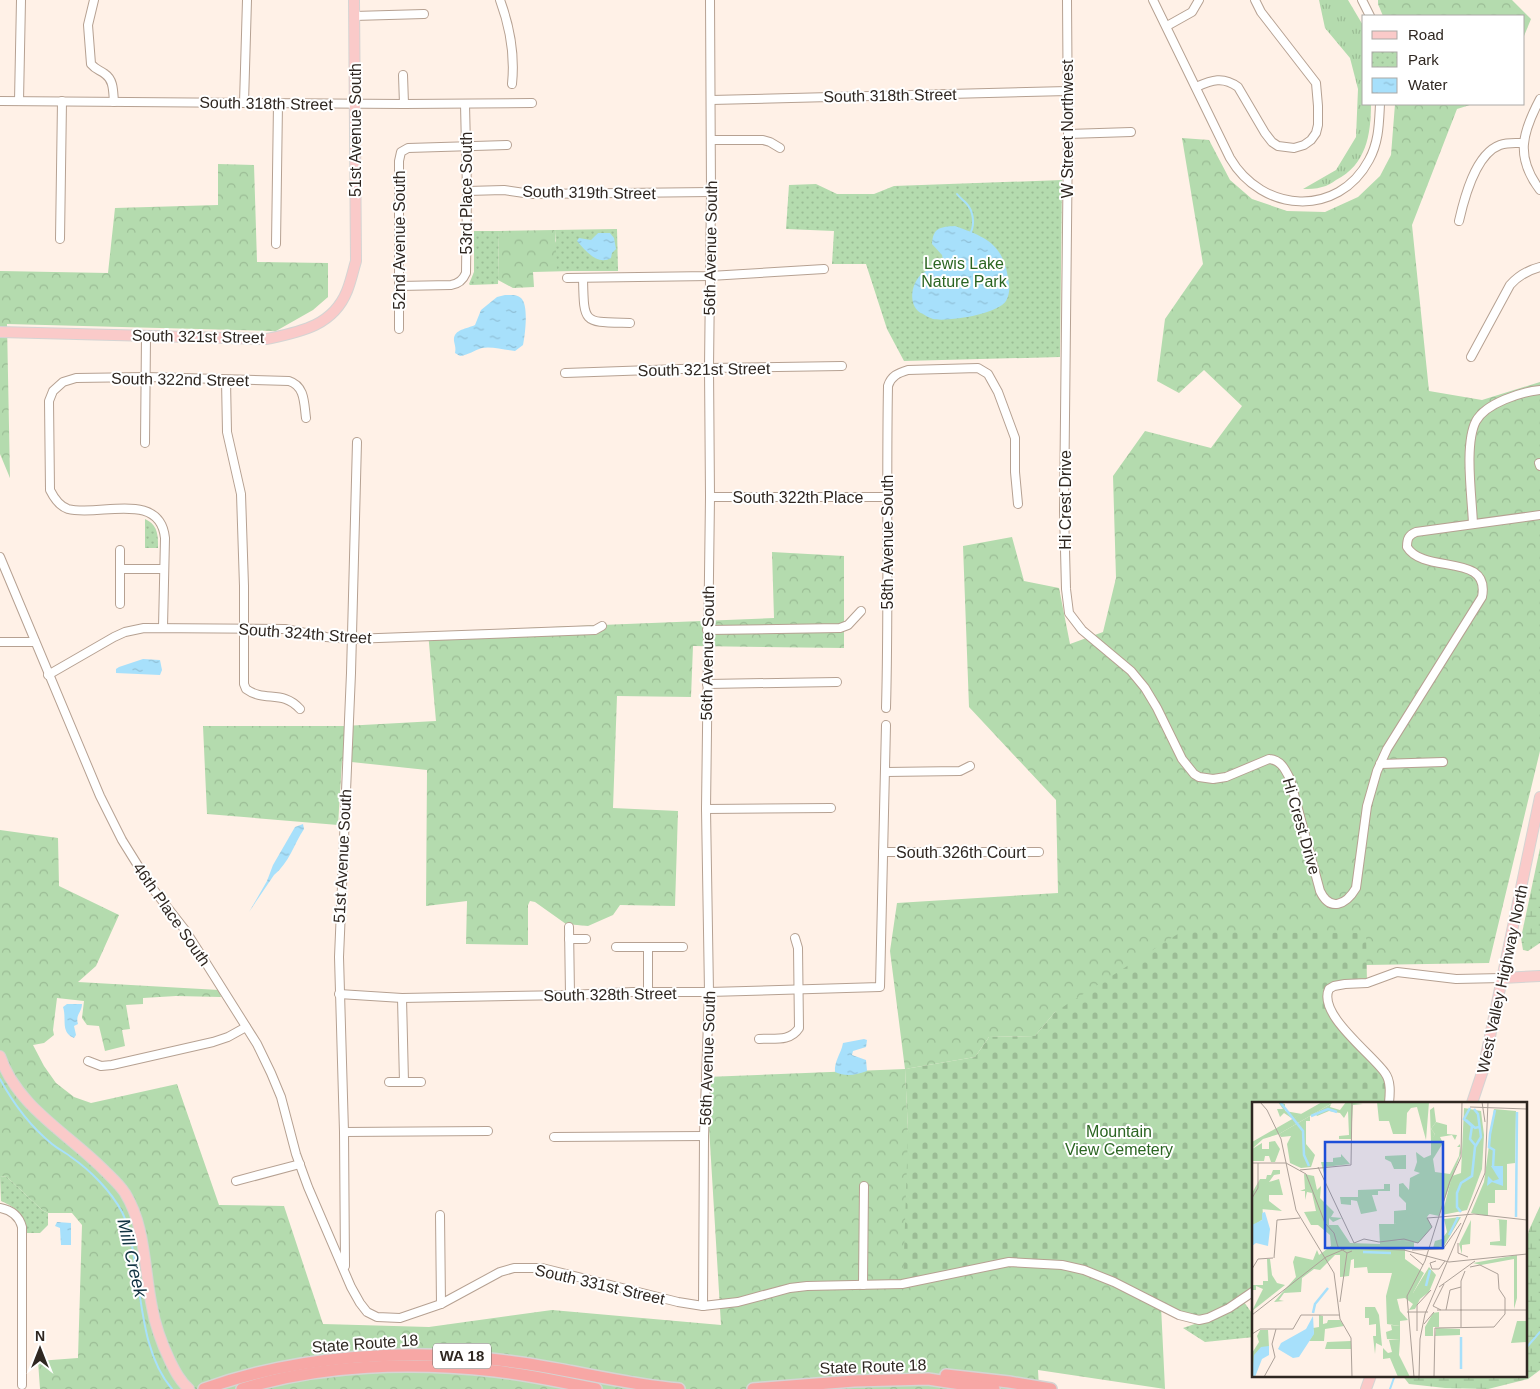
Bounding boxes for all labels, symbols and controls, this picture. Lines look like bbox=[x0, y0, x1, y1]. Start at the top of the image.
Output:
legend bbox=[1362, 15, 1525, 105]
text: Road bbox=[1408, 26, 1444, 43]
text: Park bbox=[1408, 51, 1439, 68]
street label: W Street Northwest bbox=[1059, 59, 1076, 198]
street label: 51st Avenue South bbox=[347, 63, 364, 197]
text: Water bbox=[1408, 76, 1447, 93]
street label: South 318th Street bbox=[823, 86, 957, 105]
street label: South 318th Street bbox=[199, 94, 333, 113]
street label: 53rd Place South bbox=[458, 132, 475, 254]
street label: 52nd Avenue South bbox=[391, 170, 408, 310]
street label: 56th Avenue South bbox=[701, 180, 720, 316]
street label: South 319th Street bbox=[522, 183, 656, 202]
park label: Lewis Lake Nature Park bbox=[921, 255, 1008, 290]
street label: South 321st Street bbox=[132, 327, 265, 346]
street label: South 321st Street bbox=[638, 360, 771, 379]
street label: South 322nd Street bbox=[111, 370, 250, 389]
street label: Hi Crest Drive bbox=[1057, 450, 1074, 550]
street label: 58th Avenue South bbox=[879, 475, 896, 609]
street label: South 322th Place bbox=[733, 489, 863, 506]
street label: 56th Avenue South bbox=[698, 585, 717, 721]
street label: South 324th Street bbox=[238, 620, 373, 647]
street label: Hi Crest Drive bbox=[1280, 776, 1323, 876]
street label: 51st Avenue South bbox=[331, 789, 354, 923]
street label: South 326th Court bbox=[896, 844, 1026, 861]
street label: 46th Place South bbox=[130, 859, 214, 969]
street label: West Valley Highway North bbox=[1474, 883, 1531, 1075]
street label: South 328th Street bbox=[543, 985, 677, 1004]
street label: 56th Avenue South bbox=[697, 990, 718, 1126]
inset map bbox=[1252, 1102, 1528, 1376]
park label: Mountain View Cemetery bbox=[1065, 1123, 1173, 1158]
water label: Mill Creek bbox=[113, 1217, 151, 1300]
street label: South 331st Street bbox=[533, 1261, 667, 1308]
north arrow bbox=[15, 1324, 65, 1374]
text: N bbox=[35, 1328, 45, 1344]
street label: State Route 18 bbox=[311, 1331, 419, 1356]
road number: WA 18 bbox=[433, 1344, 491, 1368]
street label: State Route 18 bbox=[819, 1356, 927, 1377]

